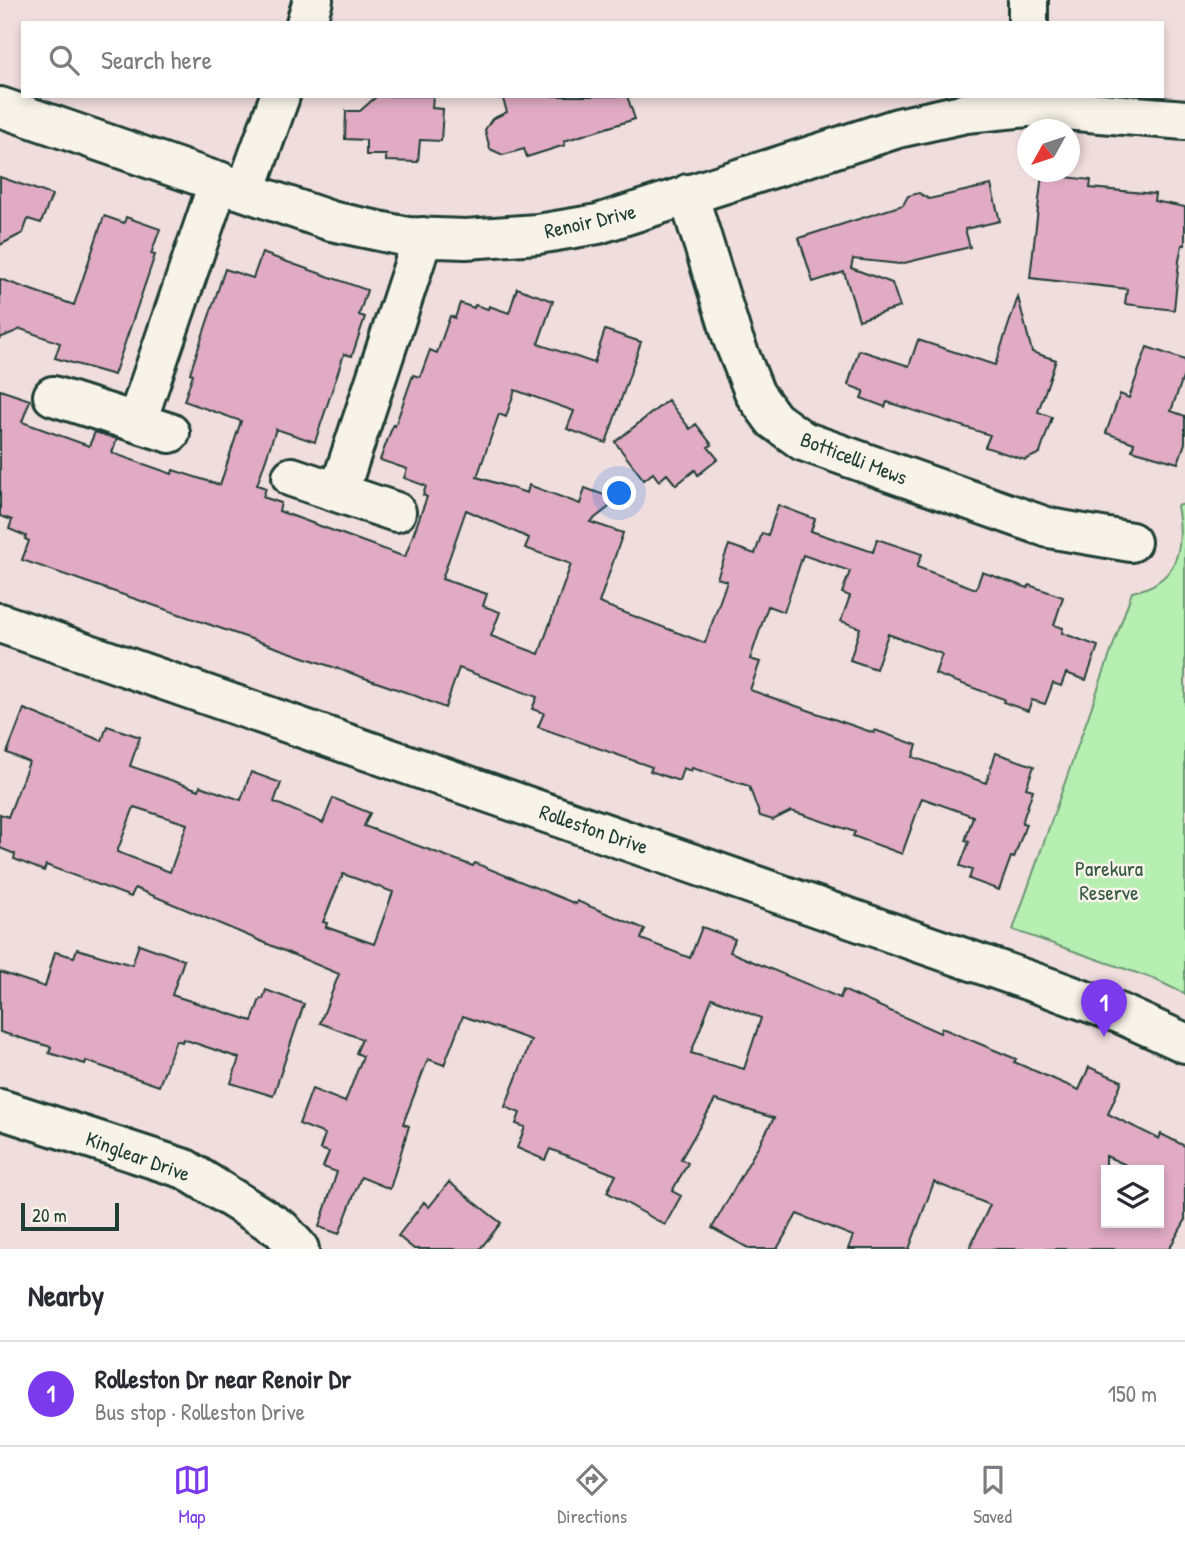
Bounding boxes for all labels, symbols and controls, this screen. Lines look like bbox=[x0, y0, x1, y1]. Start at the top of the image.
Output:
search box bbox=[21, 21, 1164, 98]
icon: search bbox=[45, 41, 83, 79]
text: Search here bbox=[101, 42, 212, 77]
north arrow bbox=[1017, 119, 1080, 182]
street label: Renoir Drive bbox=[541, 196, 639, 246]
street label: Botticelli Mews bbox=[797, 424, 911, 492]
your location bbox=[602, 476, 636, 510]
street label: Rolleston Drive bbox=[536, 797, 652, 861]
park label: Parekura Reserve bbox=[1075, 854, 1143, 907]
pin: 1 bbox=[1081, 979, 1127, 1037]
street label: Kinglear Drive bbox=[82, 1124, 194, 1188]
map controls bbox=[1101, 1165, 1164, 1228]
button: layers bbox=[1101, 1165, 1164, 1228]
scale bar bbox=[21, 1200, 119, 1232]
text: 20 m bbox=[32, 1202, 67, 1228]
text: Nearby bbox=[28, 1275, 104, 1315]
text: Rolleston Dr near Renoir Dr bbox=[95, 1361, 351, 1396]
text: 1 bbox=[47, 1378, 55, 1409]
text: 150 m bbox=[1108, 1378, 1157, 1409]
text: Bus stop · Rolleston Drive bbox=[95, 1396, 305, 1427]
tab: Map bbox=[173, 1461, 211, 1529]
tab: Directions bbox=[557, 1461, 627, 1529]
tab: Saved bbox=[973, 1461, 1012, 1529]

